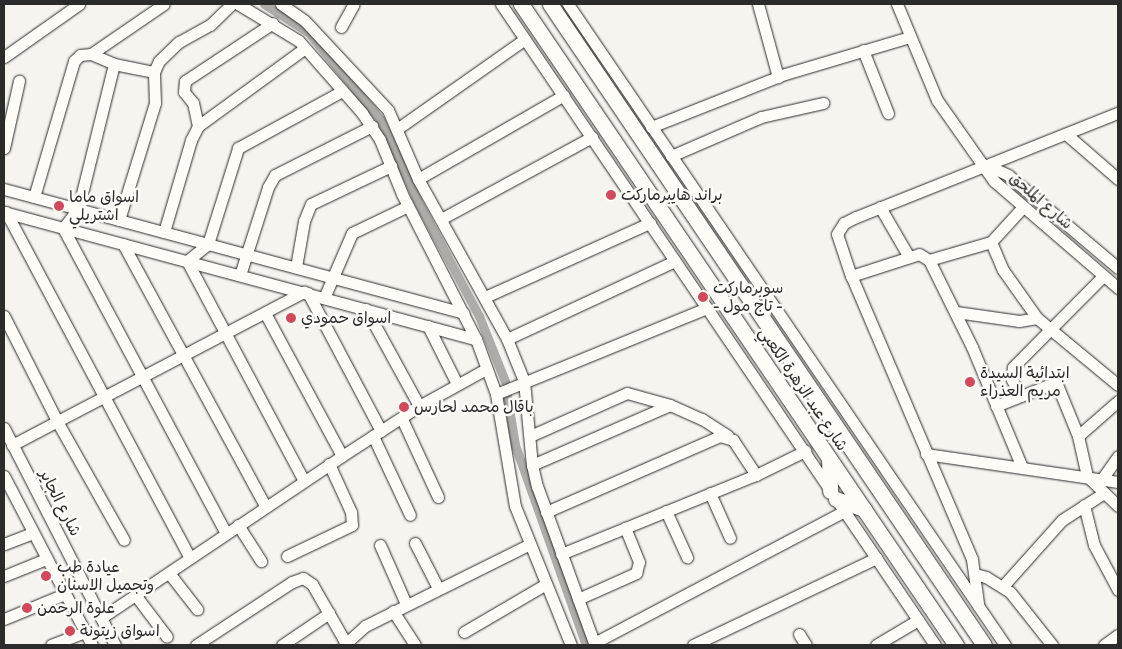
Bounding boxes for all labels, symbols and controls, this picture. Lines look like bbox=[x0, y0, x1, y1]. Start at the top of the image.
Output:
street label: شارع الملحق bbox=[1005, 168, 1077, 234]
place label: براند هايبرماركت bbox=[621, 185, 723, 205]
place label: اسواق ماما اشتريلي bbox=[69, 187, 139, 225]
marker: براند هايبرماركت bbox=[605, 189, 617, 201]
marker: اسواق ماما اشتريلي bbox=[53, 200, 65, 212]
place label: سوبرماركت - تاج مول - bbox=[713, 278, 783, 316]
marker: سوبرماركت - تاج مول - bbox=[697, 291, 709, 303]
place label: اسواق حمودي bbox=[301, 308, 391, 328]
marker: اسواق حمودي bbox=[285, 312, 297, 324]
street label: شارع عبد الزهرة الكعبي bbox=[754, 323, 852, 455]
place label: ابتدائية السيدة مريم العذراء bbox=[980, 363, 1070, 401]
marker: ابتدائية السيدة مريم العذراء bbox=[964, 376, 976, 388]
place label: باقال محمد لحارس bbox=[414, 397, 534, 417]
marker: باقال محمد لحارس bbox=[398, 401, 410, 413]
street label: شارع الجاير bbox=[35, 467, 85, 539]
place label: عيادة طب وتجميل الاسنان bbox=[57, 557, 154, 595]
marker: عيادة طب وتجميل الاسنان bbox=[39, 569, 53, 583]
place label: علوة الرحمن bbox=[37, 598, 115, 618]
marker: علوة الرحمن bbox=[21, 602, 33, 614]
place label: اسواق زيتونة bbox=[80, 621, 160, 641]
marker: اسواق زيتونة bbox=[64, 625, 76, 637]

